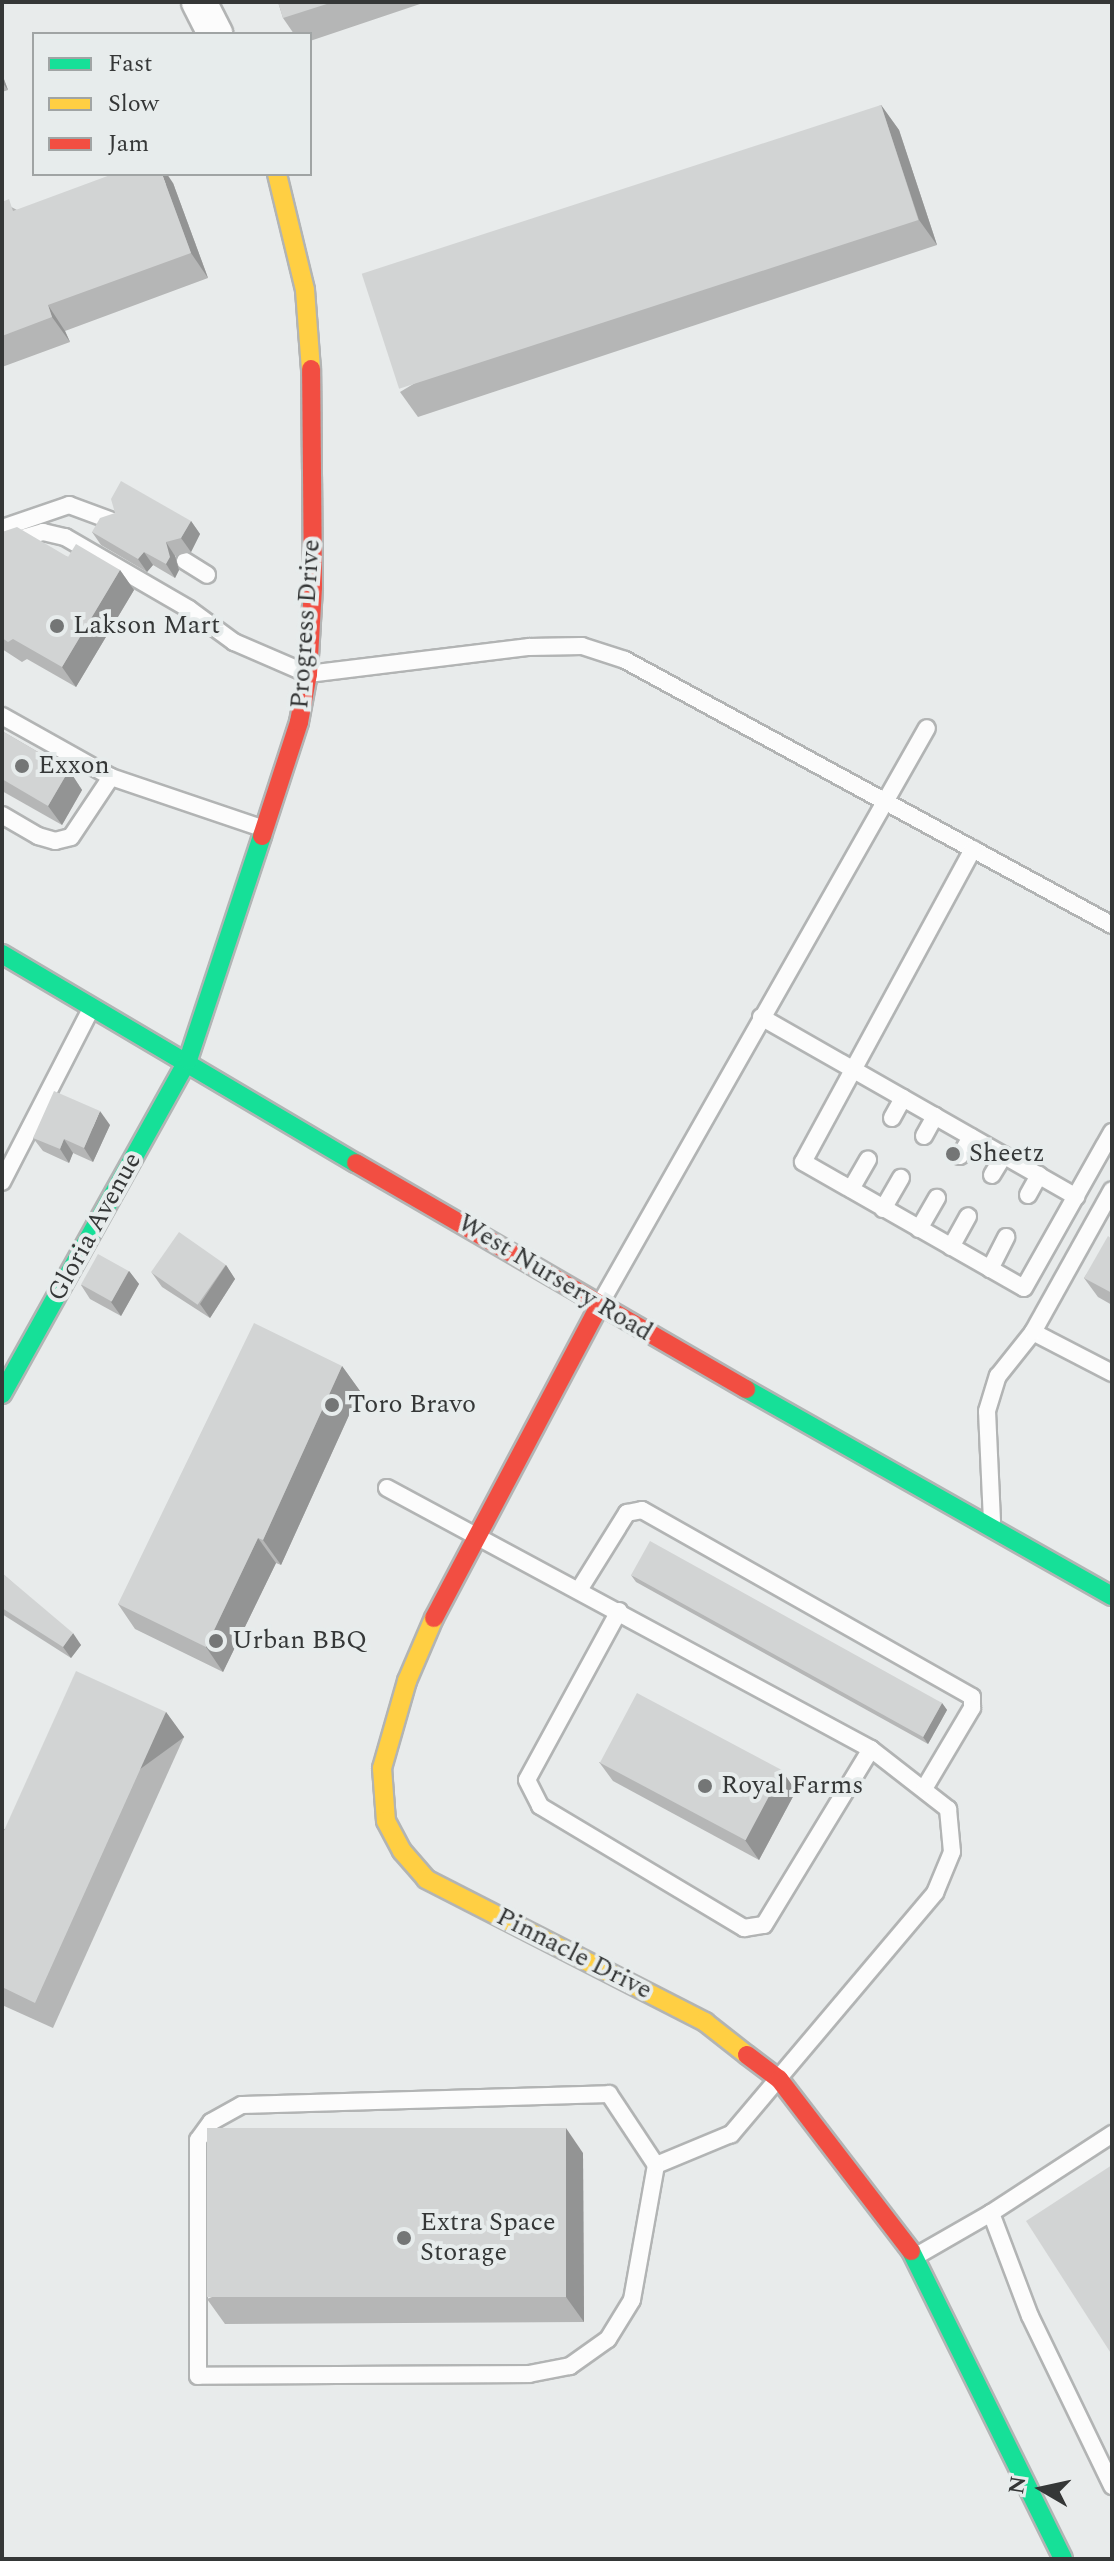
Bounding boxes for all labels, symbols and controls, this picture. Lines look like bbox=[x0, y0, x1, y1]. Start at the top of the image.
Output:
legend bbox=[32, 32, 312, 176]
text: Fast bbox=[108, 46, 153, 82]
text: Slow bbox=[108, 86, 159, 122]
text: Jam bbox=[108, 126, 149, 162]
street label: Progress Drive bbox=[285, 538, 327, 710]
place label: Lakson Mart bbox=[73, 610, 220, 642]
marker: Lakson Mart bbox=[48, 617, 66, 635]
place label: Exxon bbox=[38, 750, 110, 782]
marker: Exxon bbox=[13, 757, 31, 775]
place label: Sheetz bbox=[969, 1138, 1045, 1170]
marker: Sheetz bbox=[944, 1145, 962, 1163]
street label: Gloria Avenue bbox=[41, 1147, 149, 1307]
street label: West Nursery Road bbox=[452, 1208, 658, 1348]
place label: Toro Bravo bbox=[348, 1389, 476, 1421]
marker: Toro Bravo bbox=[323, 1396, 341, 1414]
place label: Urban BBQ bbox=[232, 1625, 367, 1657]
marker: Urban BBQ bbox=[207, 1632, 225, 1650]
place label: Royal Farms bbox=[721, 1770, 864, 1802]
marker: Royal Farms bbox=[696, 1777, 714, 1795]
street label: Pinnacle Drive bbox=[491, 1901, 657, 2007]
place label: Extra Space Storage bbox=[420, 2207, 556, 2268]
marker: Extra Space Storage bbox=[395, 2229, 413, 2247]
north arrow bbox=[1002, 2449, 1082, 2529]
text: N bbox=[1000, 2474, 1036, 2497]

